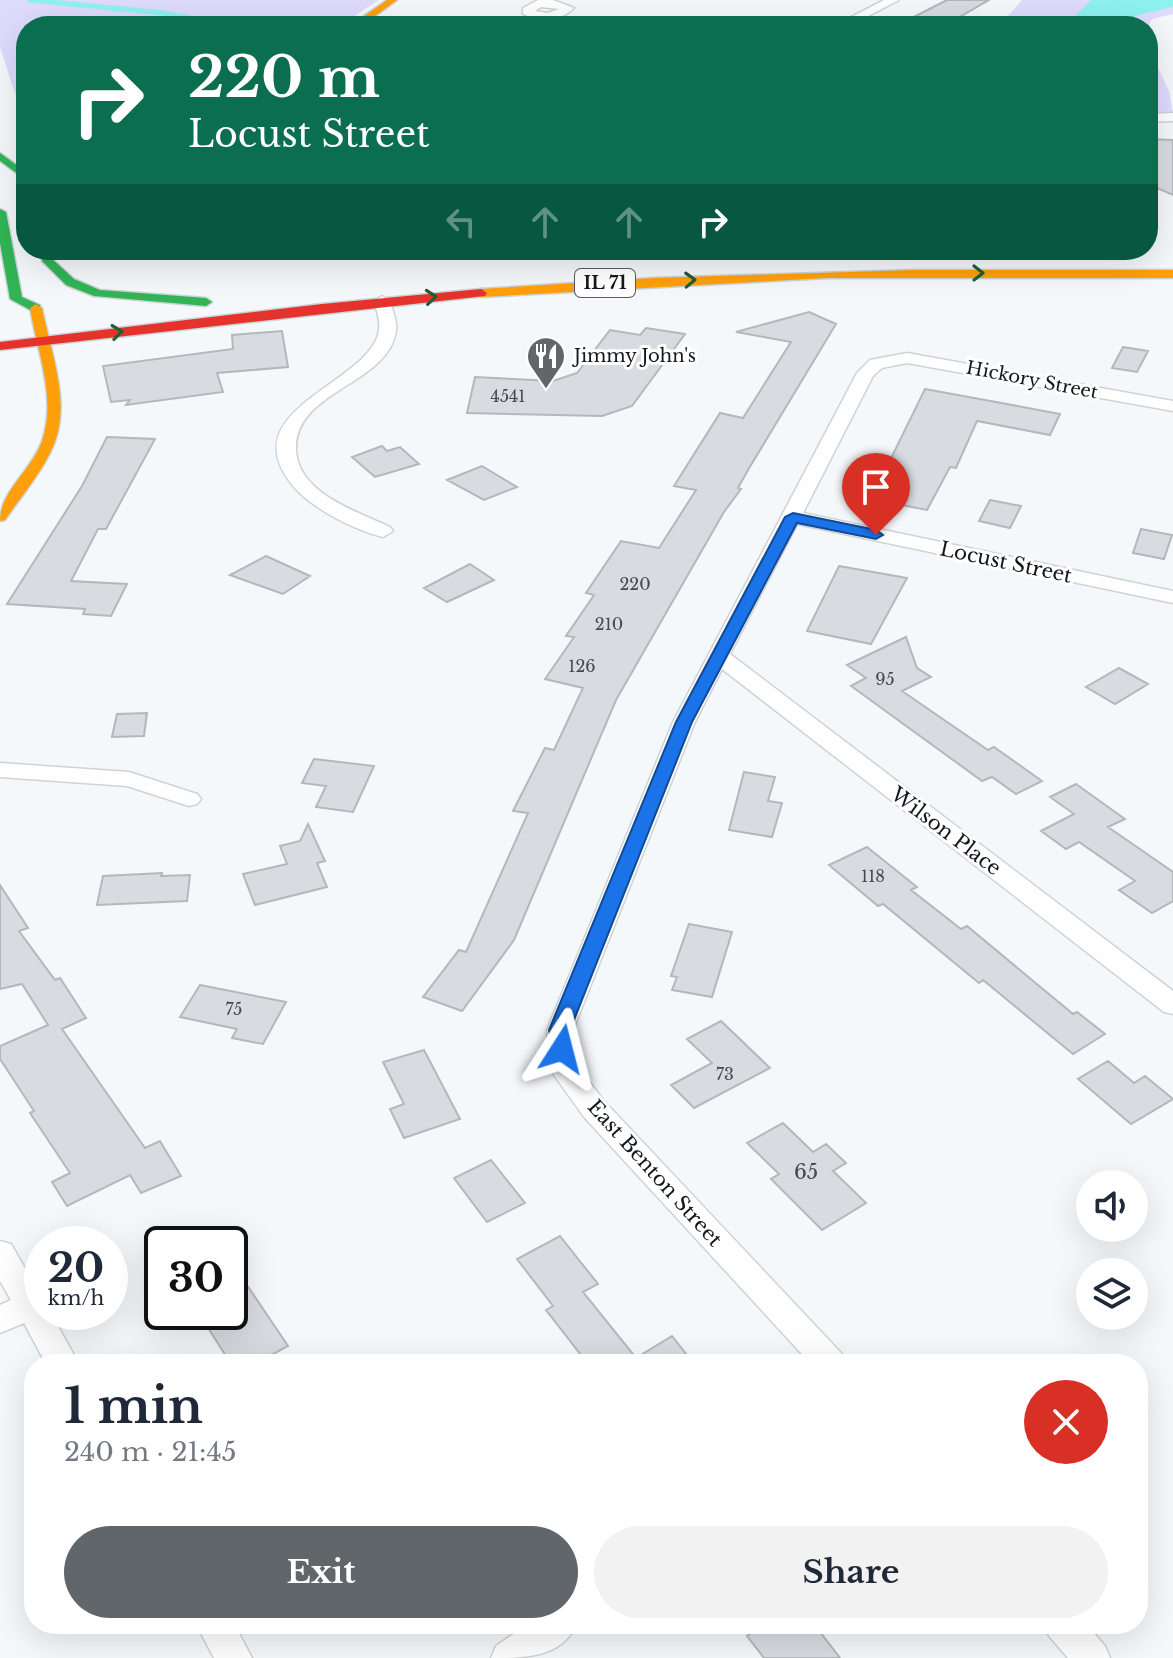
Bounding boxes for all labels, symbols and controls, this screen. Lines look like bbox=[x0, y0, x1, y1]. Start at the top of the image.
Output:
text: 220 m bbox=[188, 43, 380, 112]
icon: right bbox=[56, 48, 160, 152]
text: Locust Street bbox=[188, 112, 430, 157]
icon: left bbox=[439, 200, 483, 244]
icon: ahead bbox=[523, 200, 567, 244]
icon: ahead bbox=[607, 200, 651, 244]
icon: right bbox=[691, 200, 735, 244]
one-way arrow bbox=[972, 264, 985, 282]
road number: IL 71 bbox=[575, 269, 635, 297]
one-way arrow bbox=[684, 271, 697, 288]
one-way arrow bbox=[425, 289, 438, 306]
one-way arrow bbox=[110, 324, 124, 341]
restaurant icon: Jimmy John's bbox=[525, 335, 567, 390]
place label: Jimmy John's bbox=[572, 345, 696, 367]
street label: Hickory Street bbox=[964, 356, 1100, 404]
house number: 4541 bbox=[491, 386, 525, 406]
pin bbox=[842, 453, 910, 535]
icon: arrive bbox=[854, 465, 898, 509]
street label: Locust Street bbox=[938, 536, 1075, 588]
house number: 220 bbox=[619, 574, 651, 594]
house number: 210 bbox=[595, 614, 623, 634]
house number: 126 bbox=[568, 656, 596, 676]
house number: 95 bbox=[875, 669, 895, 689]
street label: Wilson Place bbox=[885, 781, 1006, 880]
house number: 118 bbox=[861, 866, 885, 886]
house number: 75 bbox=[226, 999, 242, 1019]
position arrow bbox=[520, 1007, 604, 1091]
house number: 73 bbox=[716, 1064, 734, 1084]
street label: East Benton Street bbox=[583, 1095, 727, 1252]
house number: 65 bbox=[794, 1160, 818, 1184]
map controls bbox=[1076, 1170, 1148, 1330]
button: sound bbox=[1076, 1170, 1148, 1242]
speed limit sign: 30 bbox=[144, 1226, 248, 1330]
text: 20 bbox=[48, 1243, 104, 1293]
button: layers bbox=[1076, 1258, 1148, 1330]
text: km/h bbox=[48, 1286, 104, 1310]
text: 1 min bbox=[64, 1376, 203, 1436]
button: close bbox=[1024, 1380, 1108, 1464]
text: 240 m · 21:45 bbox=[64, 1436, 236, 1468]
button: Exit bbox=[64, 1526, 578, 1618]
button: Share bbox=[594, 1526, 1108, 1618]

